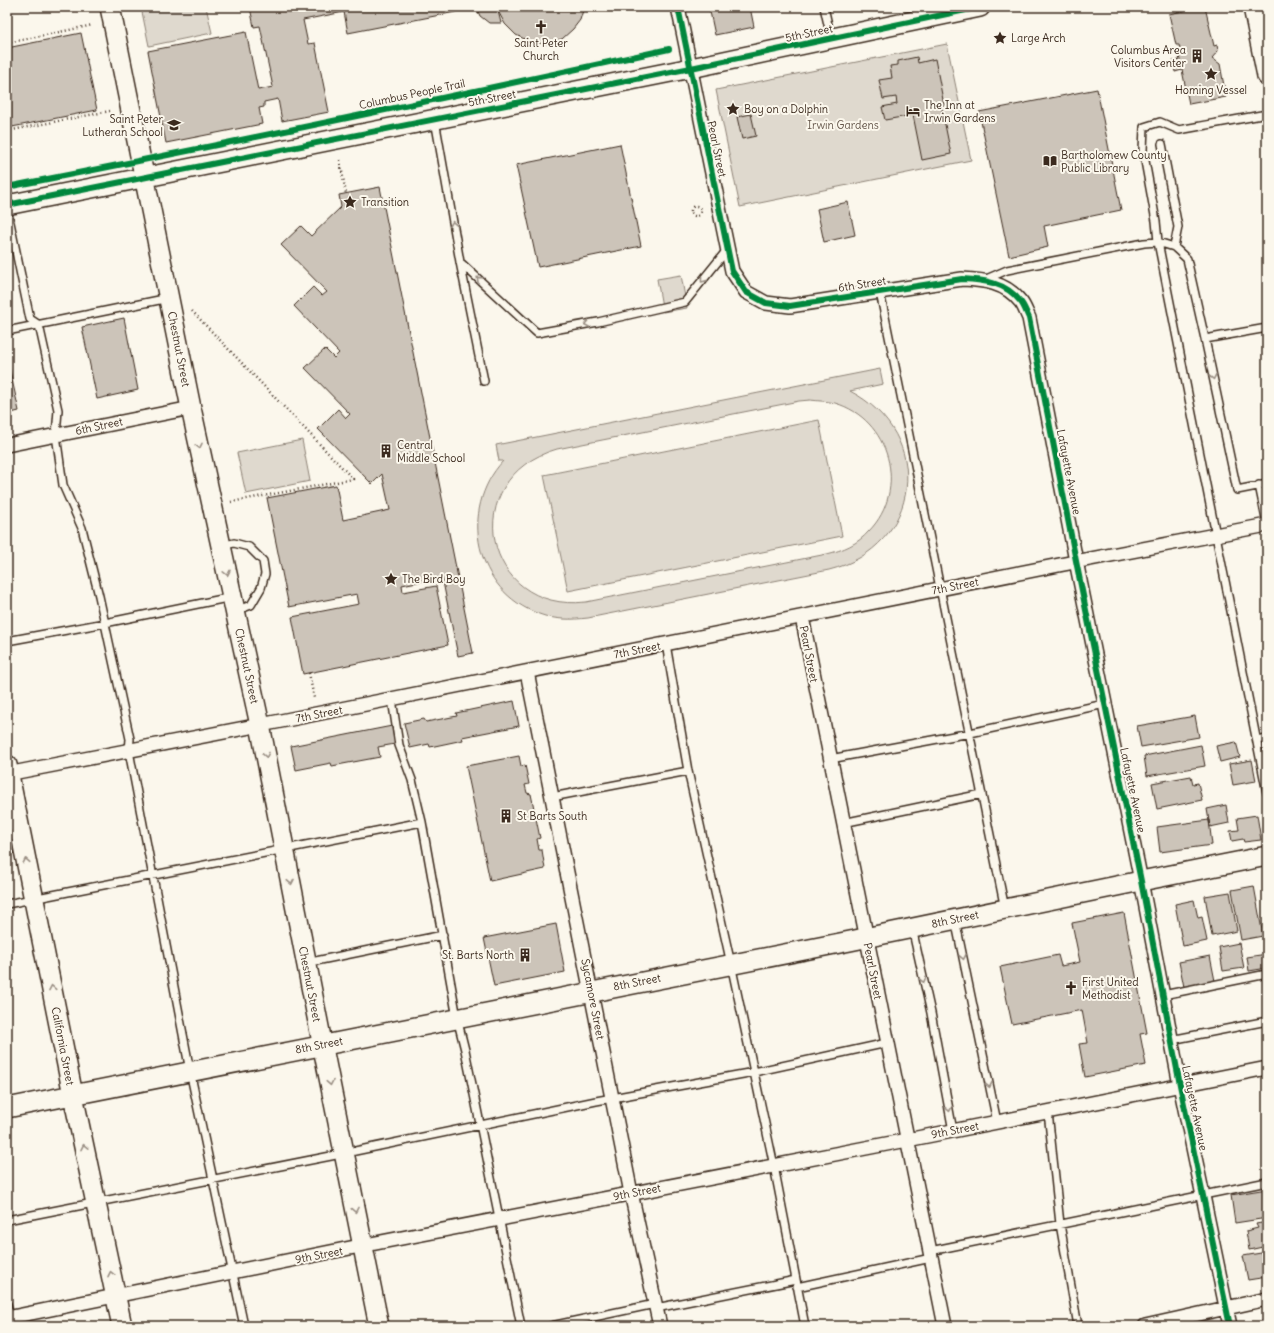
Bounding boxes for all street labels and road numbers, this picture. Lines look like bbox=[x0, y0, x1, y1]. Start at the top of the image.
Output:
street label: 5th Street bbox=[784, 21, 834, 45]
street label: Columbus People Trail bbox=[358, 76, 466, 112]
street label: 5th Street bbox=[467, 86, 517, 109]
street label: Pearl Street bbox=[704, 119, 730, 179]
street label: 6th Street bbox=[837, 273, 887, 295]
street label: Chestnut Street bbox=[165, 310, 193, 388]
street label: 6th Street bbox=[74, 414, 124, 438]
street label: Lafayette Avenue bbox=[1054, 428, 1084, 516]
street label: 7th Street bbox=[930, 575, 980, 597]
street label: Pearl Street bbox=[797, 625, 821, 684]
street label: Chestnut Street bbox=[232, 627, 262, 705]
street label: 7th Street bbox=[612, 639, 662, 661]
street label: 7th Street bbox=[294, 703, 344, 725]
street label: Lafayette Avenue bbox=[1117, 746, 1149, 834]
street label: 8th Street bbox=[930, 907, 980, 931]
street label: Pearl Street bbox=[861, 942, 885, 1001]
street label: Chestnut Street bbox=[296, 945, 324, 1023]
street label: Sycamore Street bbox=[578, 957, 608, 1041]
street label: 8th Street bbox=[612, 970, 662, 993]
street label: California Street bbox=[49, 1006, 78, 1087]
street label: 8th Street bbox=[294, 1033, 344, 1056]
street label: Lafayette Avenue bbox=[1179, 1064, 1211, 1152]
street label: 9th Street bbox=[930, 1118, 980, 1141]
street label: 9th Street bbox=[612, 1180, 662, 1203]
street label: 9th Street bbox=[294, 1243, 344, 1266]

